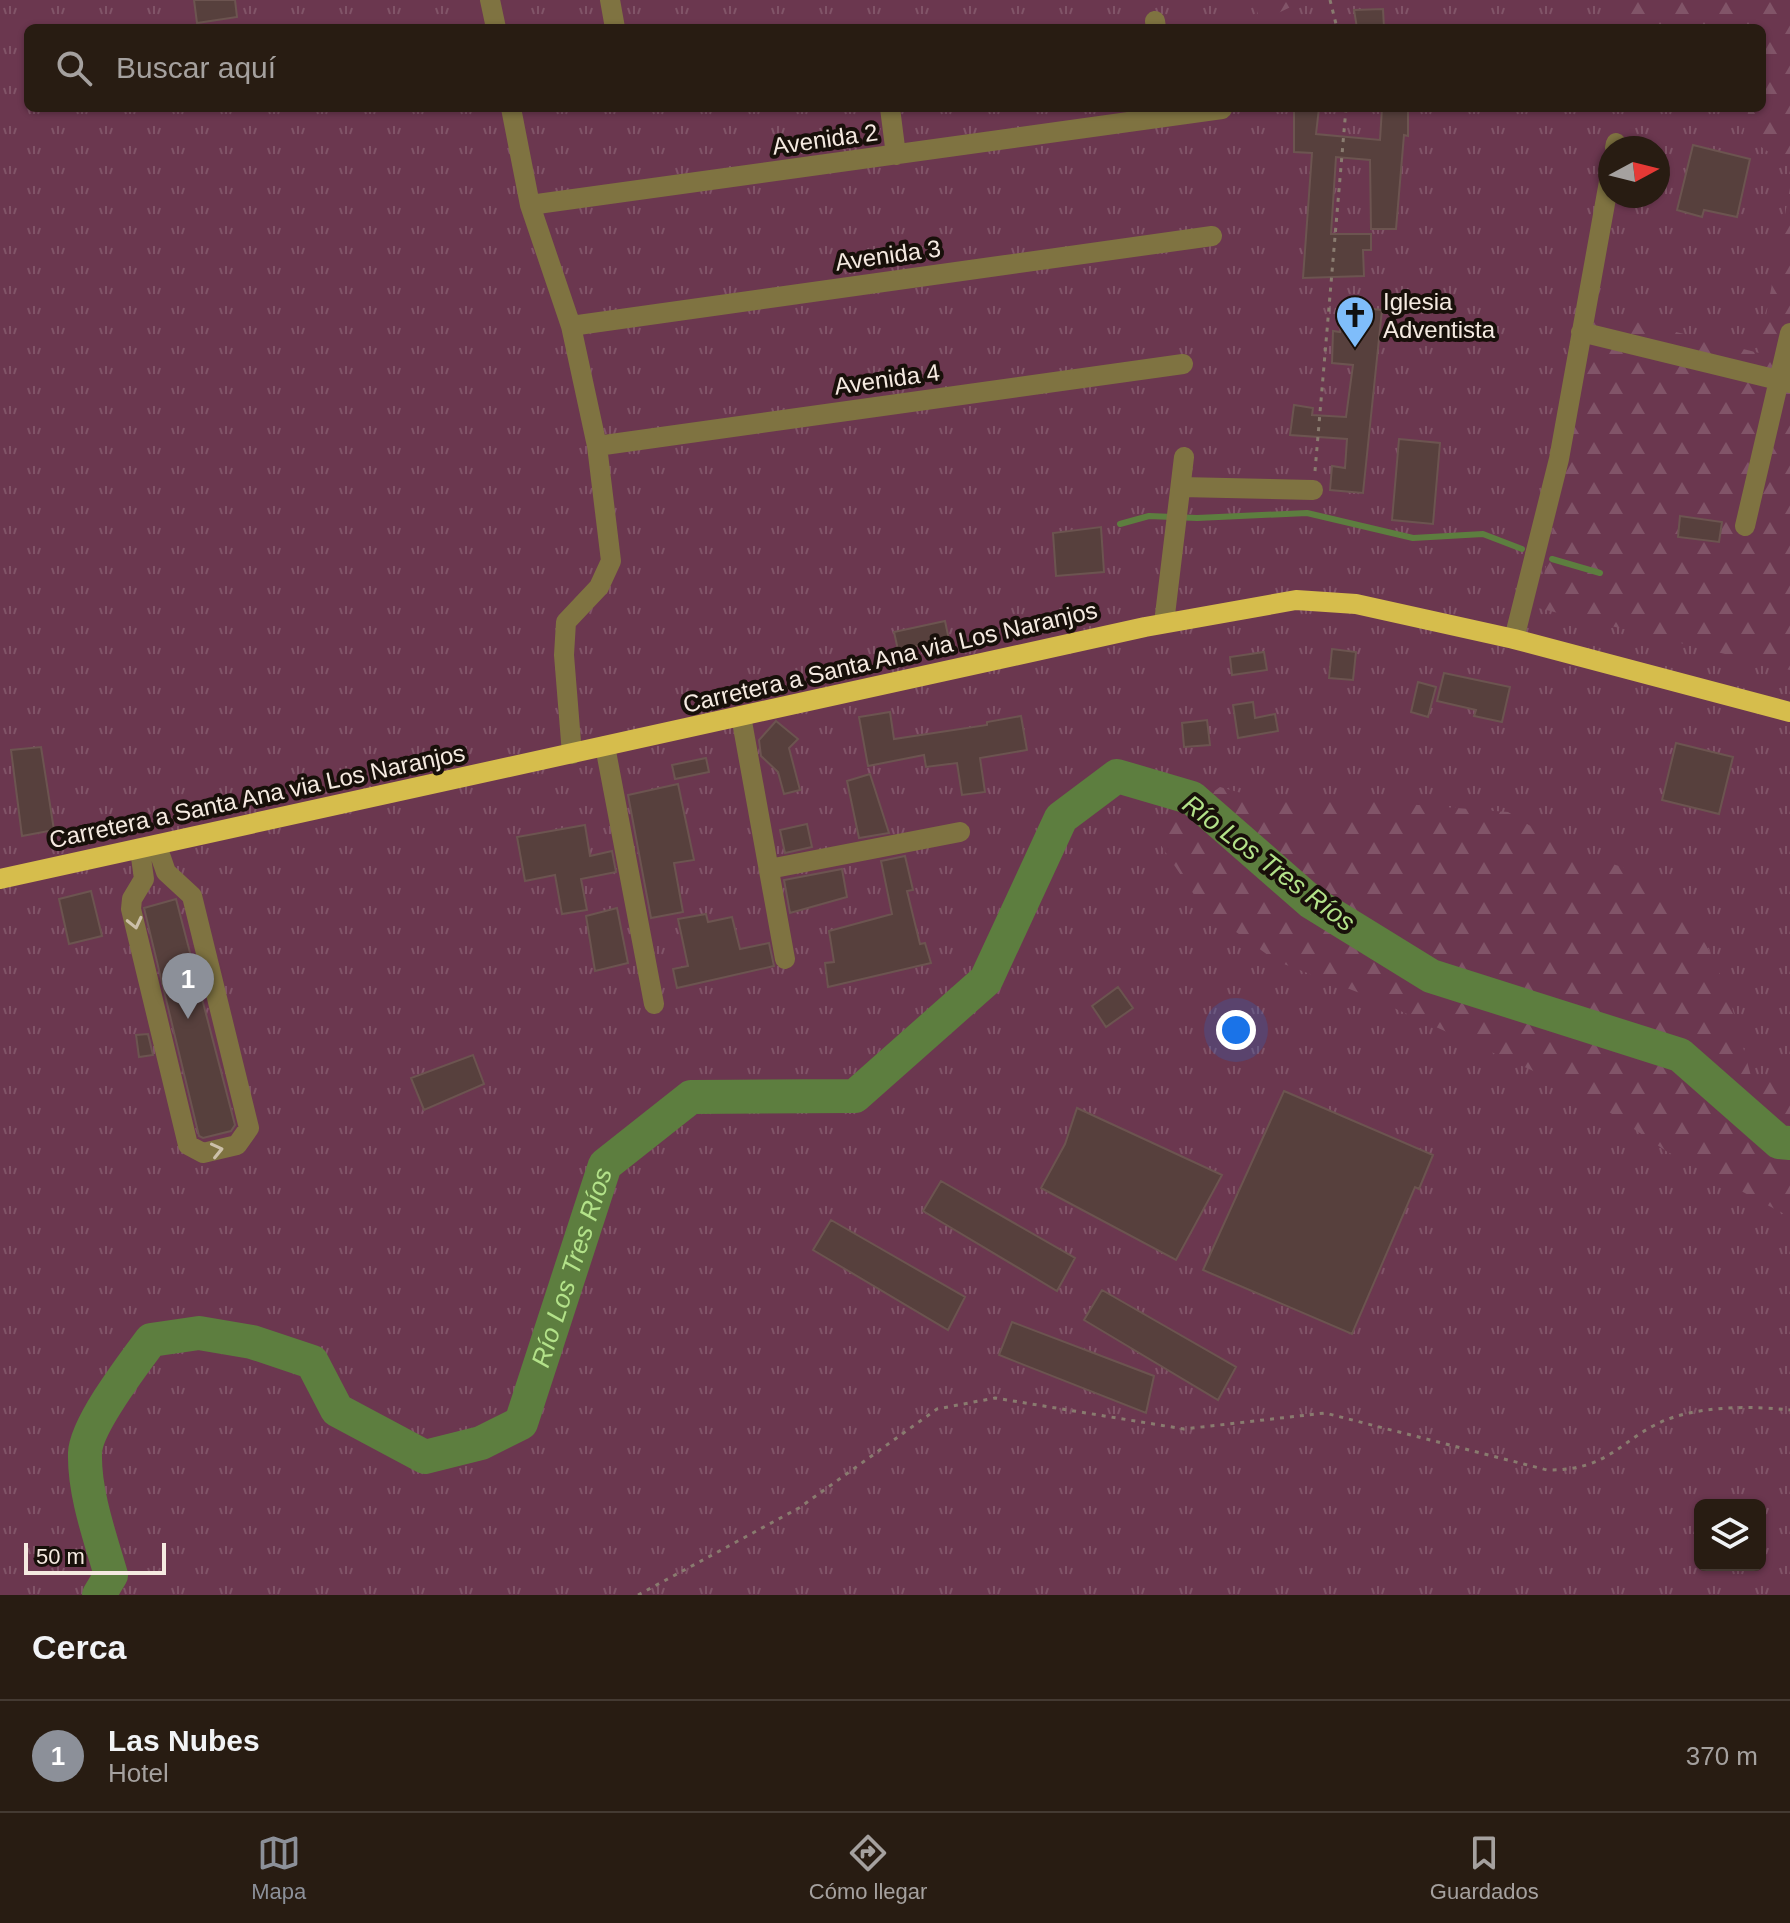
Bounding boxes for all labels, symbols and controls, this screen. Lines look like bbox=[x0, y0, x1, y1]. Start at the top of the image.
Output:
search box bbox=[24, 24, 1766, 112]
icon: search bbox=[52, 46, 96, 90]
text: Buscar aquí bbox=[116, 51, 276, 84]
street label: Avenida 2 bbox=[770, 118, 880, 160]
north arrow bbox=[1598, 136, 1670, 208]
street label: Avenida 3 bbox=[833, 234, 943, 276]
place label: Iglesia Adventista bbox=[1383, 288, 1496, 343]
church icon: Iglesia Adventista bbox=[1334, 294, 1376, 349]
street label: Avenida 4 bbox=[832, 358, 942, 400]
street label: Carretera a Santa Ana via Los Naranjos bbox=[680, 596, 1100, 718]
street label: Carretera a Santa Ana via Los Naranjos bbox=[47, 739, 467, 853]
water label: Río Los Tres Ríos bbox=[1177, 789, 1361, 937]
one-way arrow bbox=[126, 916, 143, 930]
pin: 1 bbox=[162, 953, 214, 1019]
your location bbox=[1216, 1010, 1256, 1050]
one-way arrow bbox=[210, 1142, 224, 1159]
water label: Río Los Tres Ríos bbox=[525, 1164, 618, 1371]
map controls bbox=[1694, 1499, 1766, 1571]
button: layers bbox=[1694, 1499, 1766, 1571]
scale bar bbox=[24, 1539, 166, 1575]
text: 50 m bbox=[36, 1544, 85, 1569]
text: Cerca bbox=[32, 1628, 127, 1666]
text: Las Nubes bbox=[108, 1724, 260, 1757]
text: 1 bbox=[51, 1741, 65, 1771]
text: 370 m bbox=[1686, 1741, 1758, 1771]
text: Hotel bbox=[108, 1758, 169, 1788]
tab: Mapa bbox=[251, 1831, 306, 1905]
tab: Cómo llegar bbox=[809, 1831, 927, 1905]
tab: Guardados bbox=[1430, 1831, 1539, 1905]

